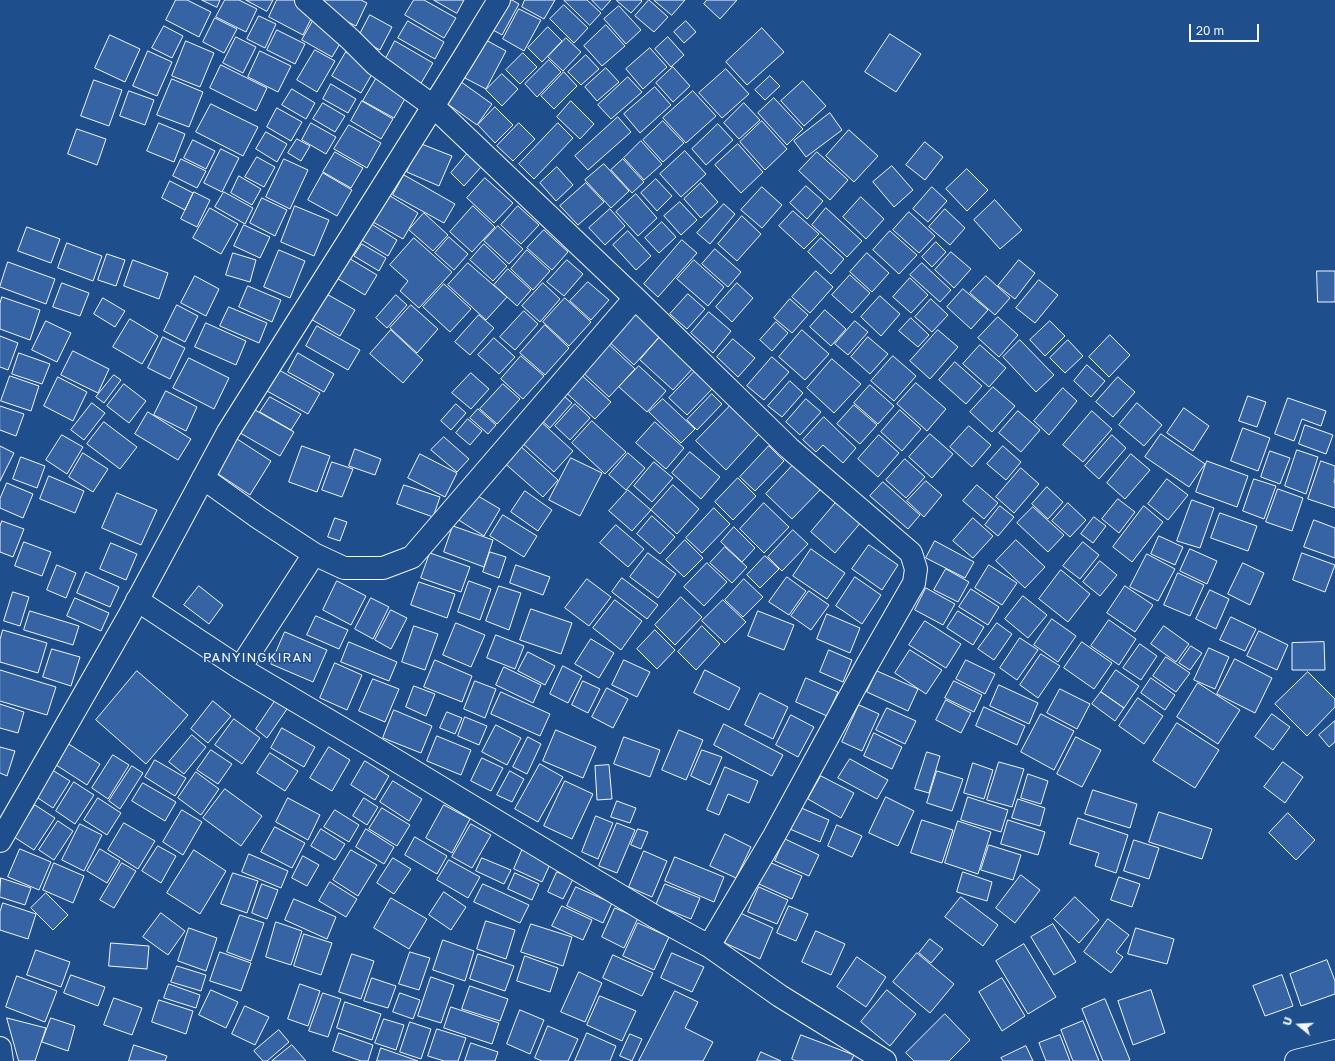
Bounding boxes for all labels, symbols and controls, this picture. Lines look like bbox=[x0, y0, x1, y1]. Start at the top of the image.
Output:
scale bar bbox=[1191, 16, 1261, 42]
text: 20 m bbox=[1196, 23, 1224, 38]
district label: PANYINGKIRAN bbox=[203, 650, 313, 666]
north arrow bbox=[1279, 1005, 1319, 1045]
text: U bbox=[1280, 1015, 1295, 1027]

